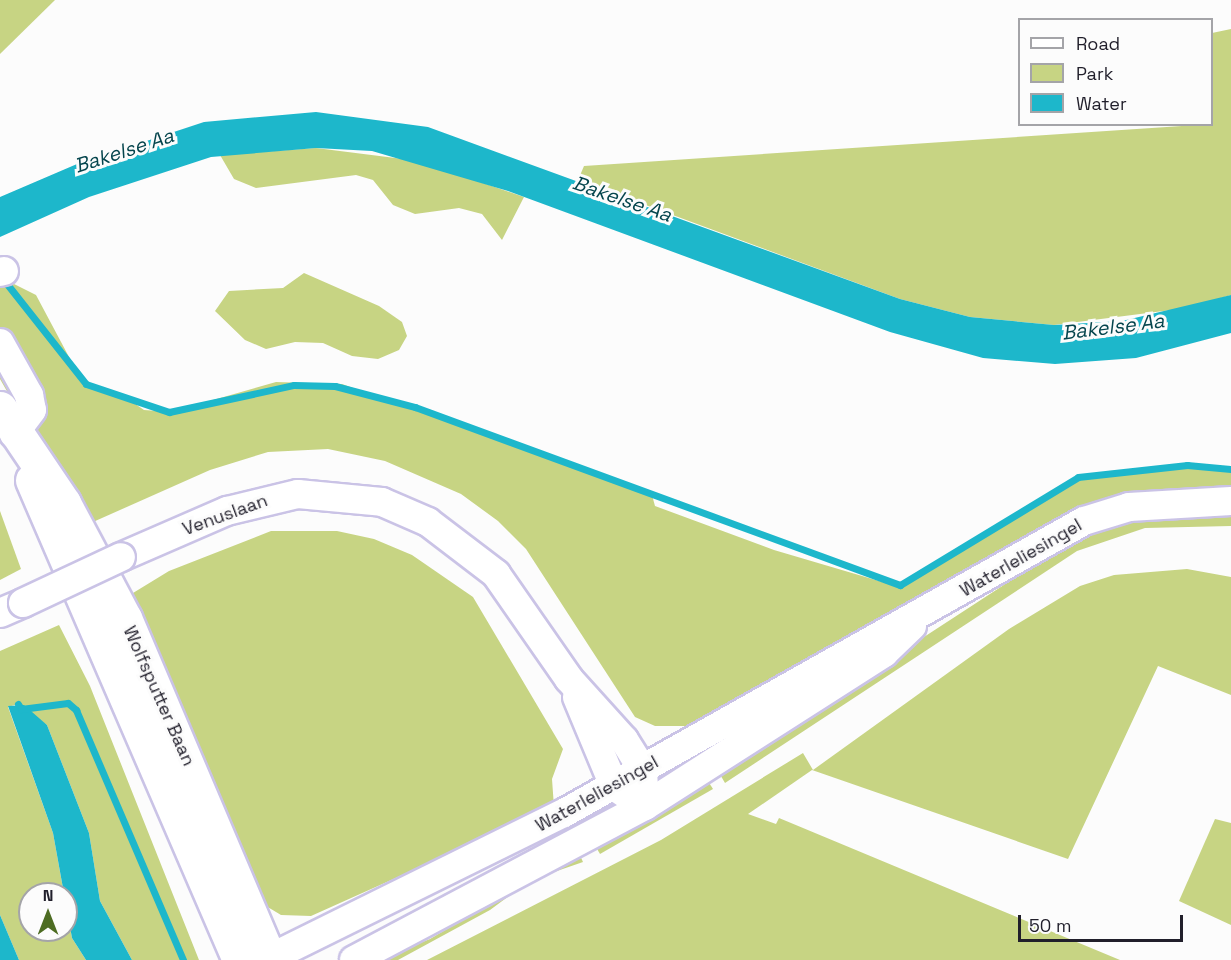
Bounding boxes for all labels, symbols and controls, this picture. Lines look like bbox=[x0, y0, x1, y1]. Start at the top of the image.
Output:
legend bbox=[1018, 18, 1213, 126]
text: Road bbox=[1076, 32, 1120, 55]
text: Park bbox=[1076, 62, 1113, 85]
text: Water bbox=[1076, 92, 1127, 115]
water label: Bakelse Aa bbox=[71, 124, 177, 178]
water label: Bakelse Aa bbox=[569, 171, 675, 227]
water label: Bakelse Aa bbox=[1060, 309, 1166, 345]
street label: Venuslaan bbox=[180, 490, 270, 540]
street label: Waterleliesingel bbox=[956, 514, 1086, 602]
street label: Wolfsputter Baan bbox=[118, 623, 200, 769]
street label: Waterleliesingel bbox=[532, 751, 662, 837]
north arrow bbox=[18, 882, 78, 942]
text: N bbox=[43, 885, 53, 906]
scale bar bbox=[1021, 903, 1186, 941]
text: 50 m bbox=[1029, 914, 1071, 937]

